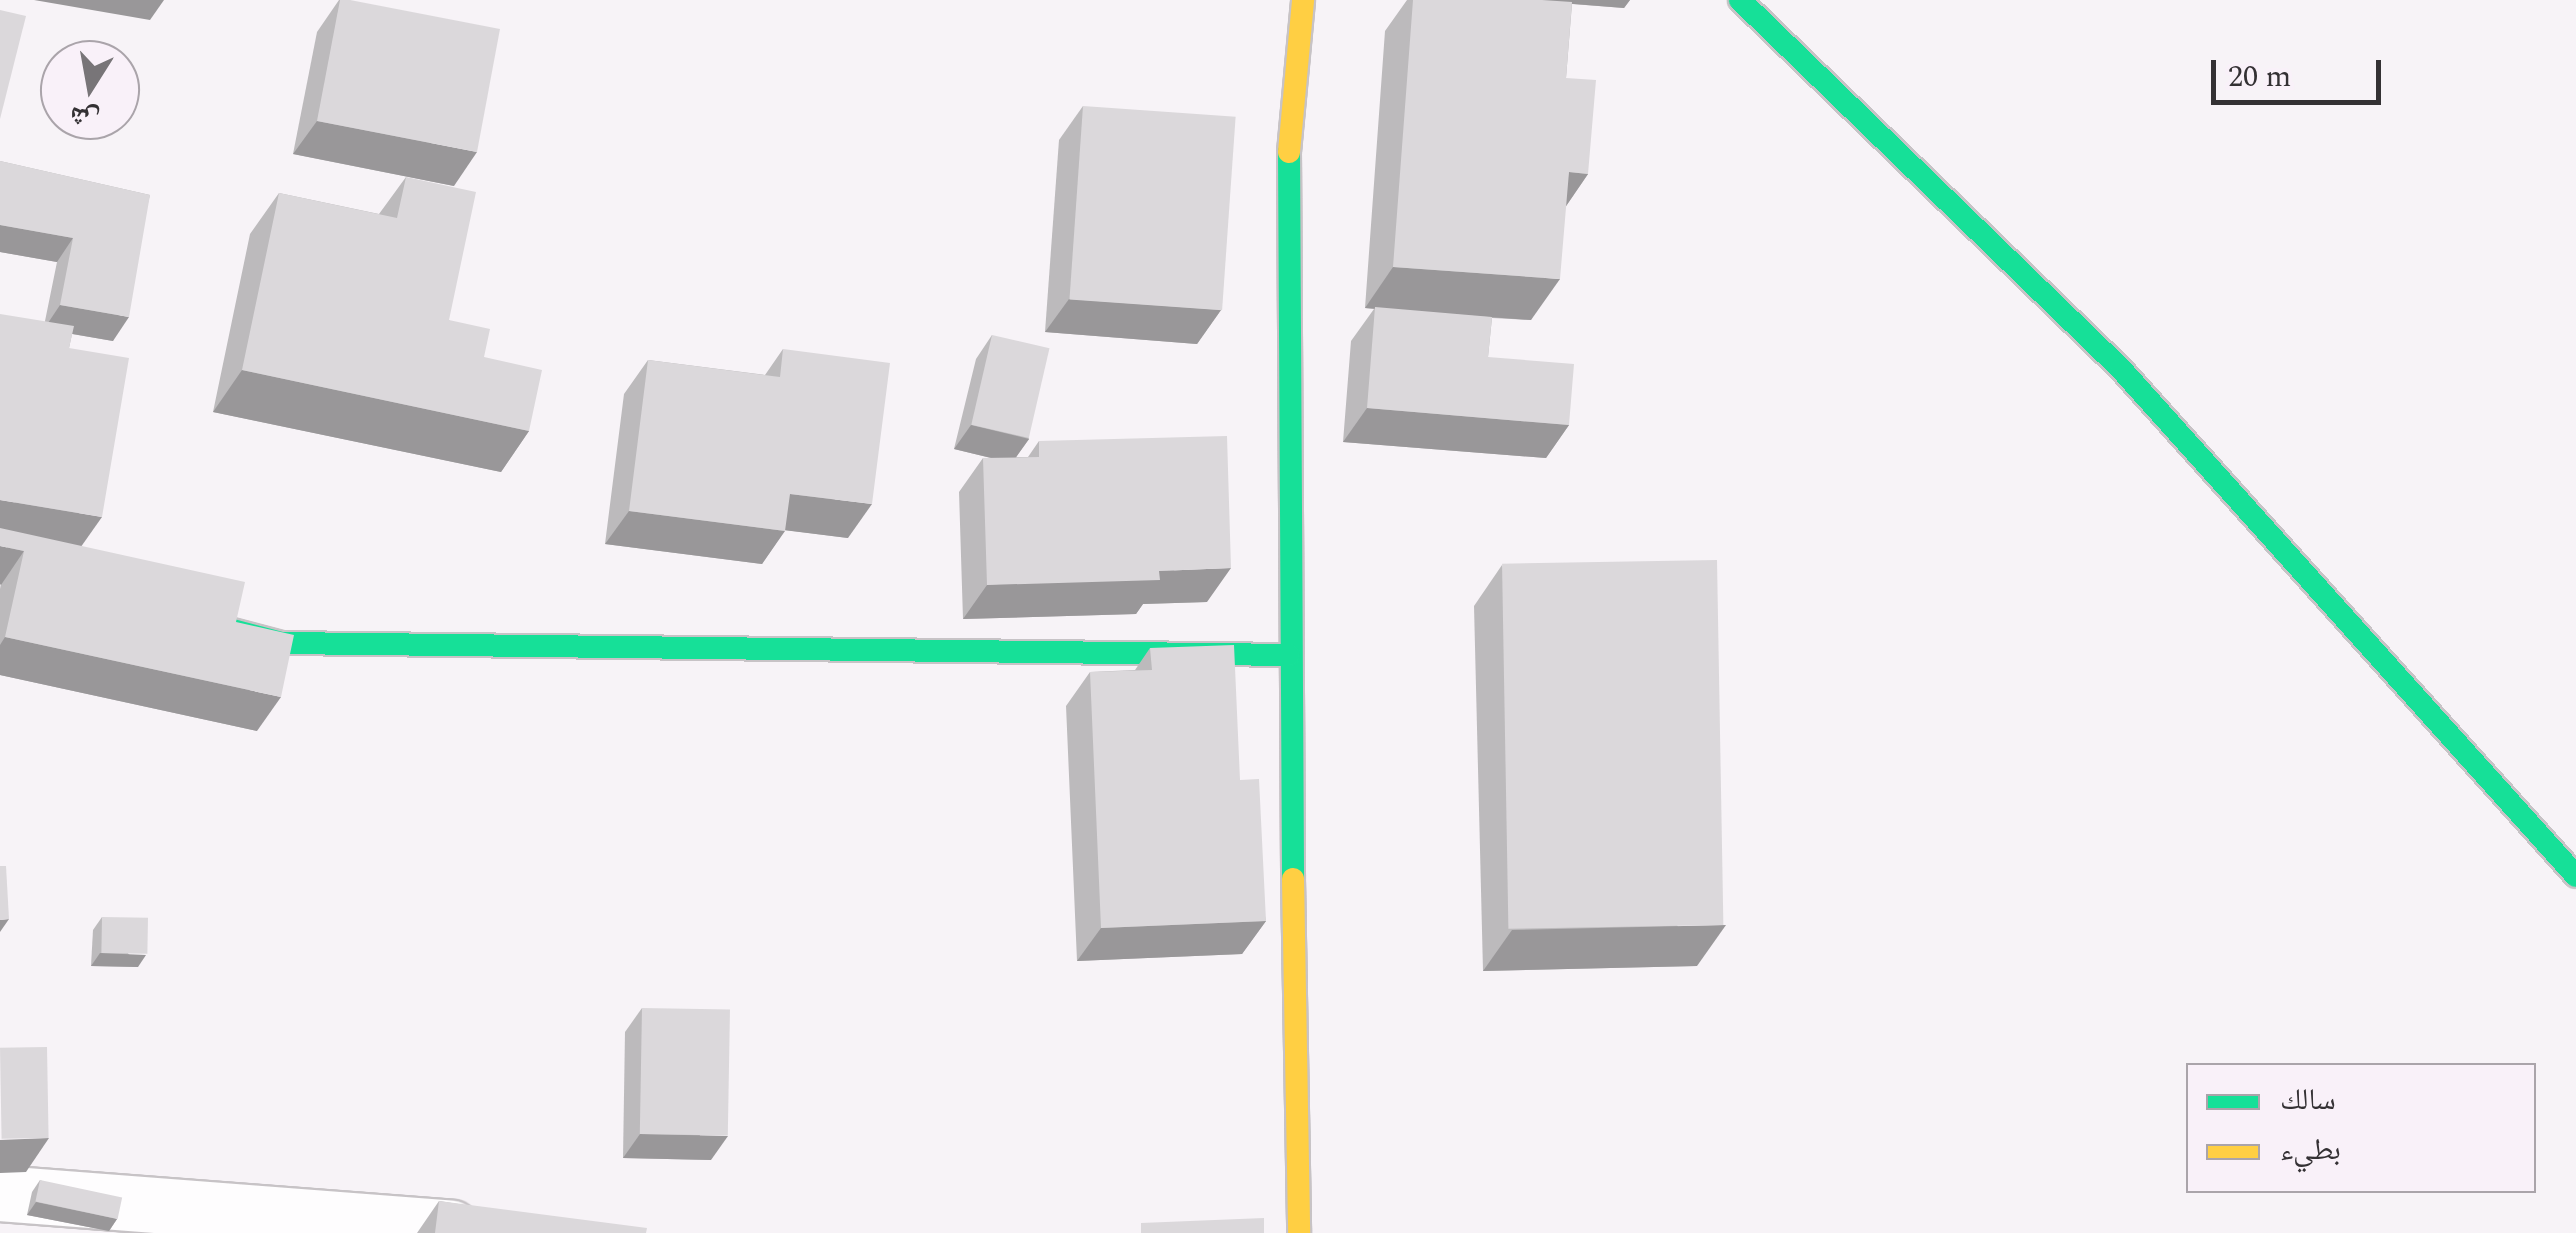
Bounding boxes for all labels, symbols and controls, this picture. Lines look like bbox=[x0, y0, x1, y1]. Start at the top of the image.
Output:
north arrow bbox=[40, 40, 140, 140]
scale bar bbox=[2216, 40, 2386, 102]
text: 20 m bbox=[2228, 54, 2291, 100]
text: ش bbox=[66, 94, 103, 142]
legend bbox=[2186, 1063, 2536, 1193]
text: سالك bbox=[2280, 1077, 2336, 1123]
text: بطيء bbox=[2280, 1127, 2341, 1173]

